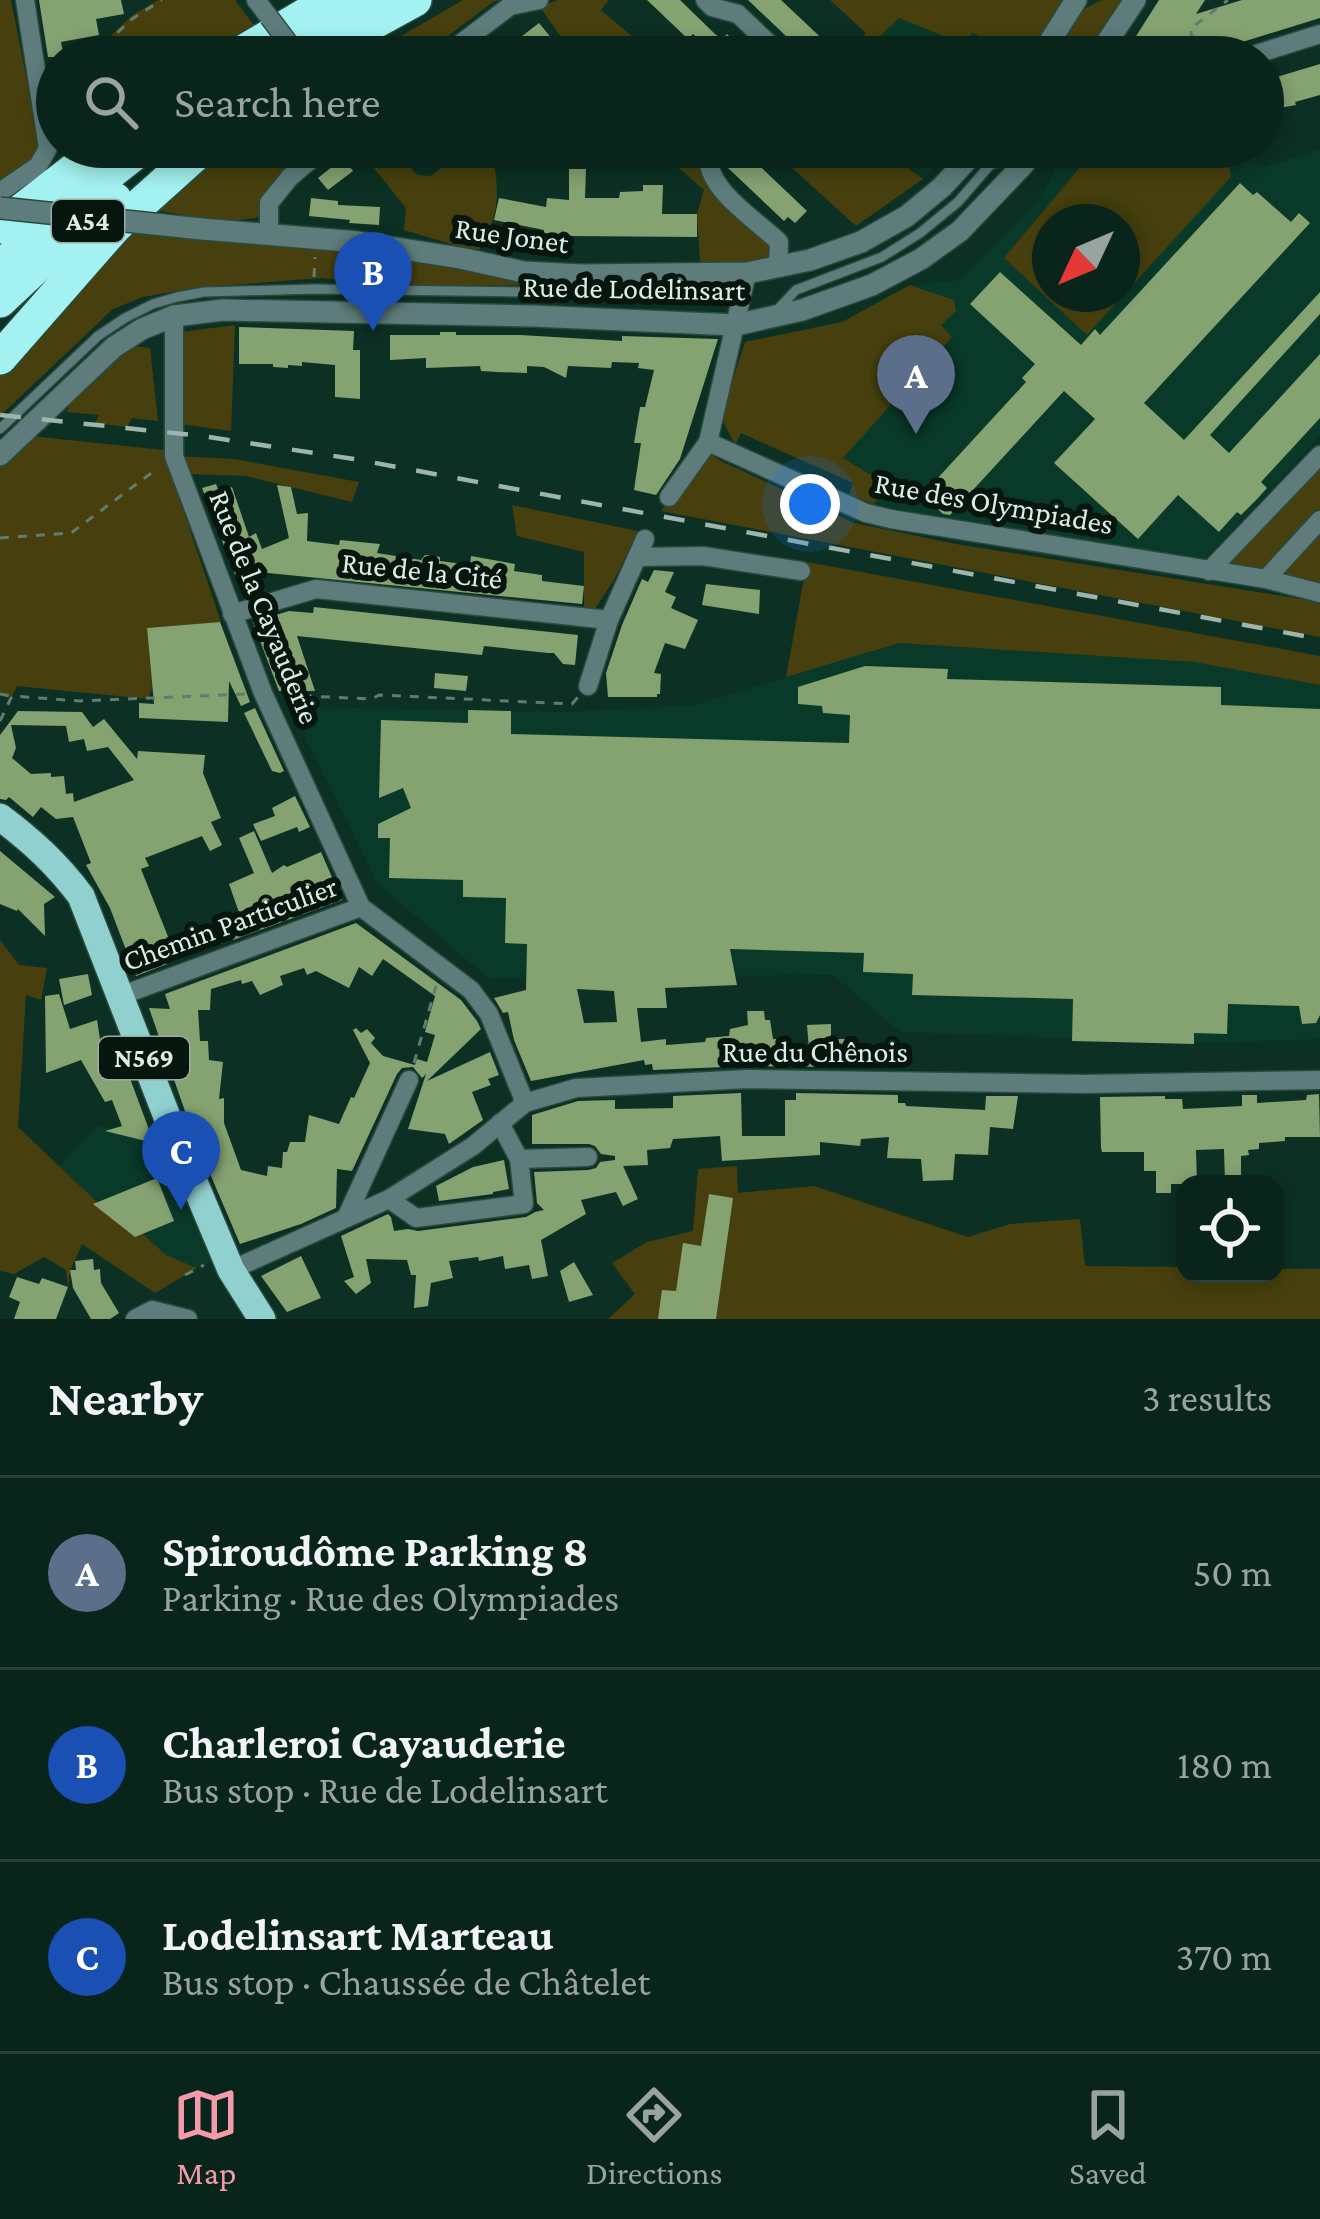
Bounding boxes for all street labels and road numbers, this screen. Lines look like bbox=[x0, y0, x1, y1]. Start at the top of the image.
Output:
road number: A54 bbox=[52, 200, 124, 242]
street label: Rue Jonet bbox=[453, 211, 572, 259]
street label: Rue de Lodelinsart bbox=[522, 270, 747, 306]
street label: Rue des Olympiades bbox=[872, 466, 1116, 541]
street label: Rue de la Cayauderie bbox=[202, 486, 327, 729]
street label: Rue de la Cité bbox=[340, 545, 504, 595]
street label: Chemin Particulier bbox=[118, 869, 342, 977]
street label: Rue du Chênois bbox=[722, 1035, 908, 1068]
road number: N569 bbox=[99, 1037, 189, 1079]

